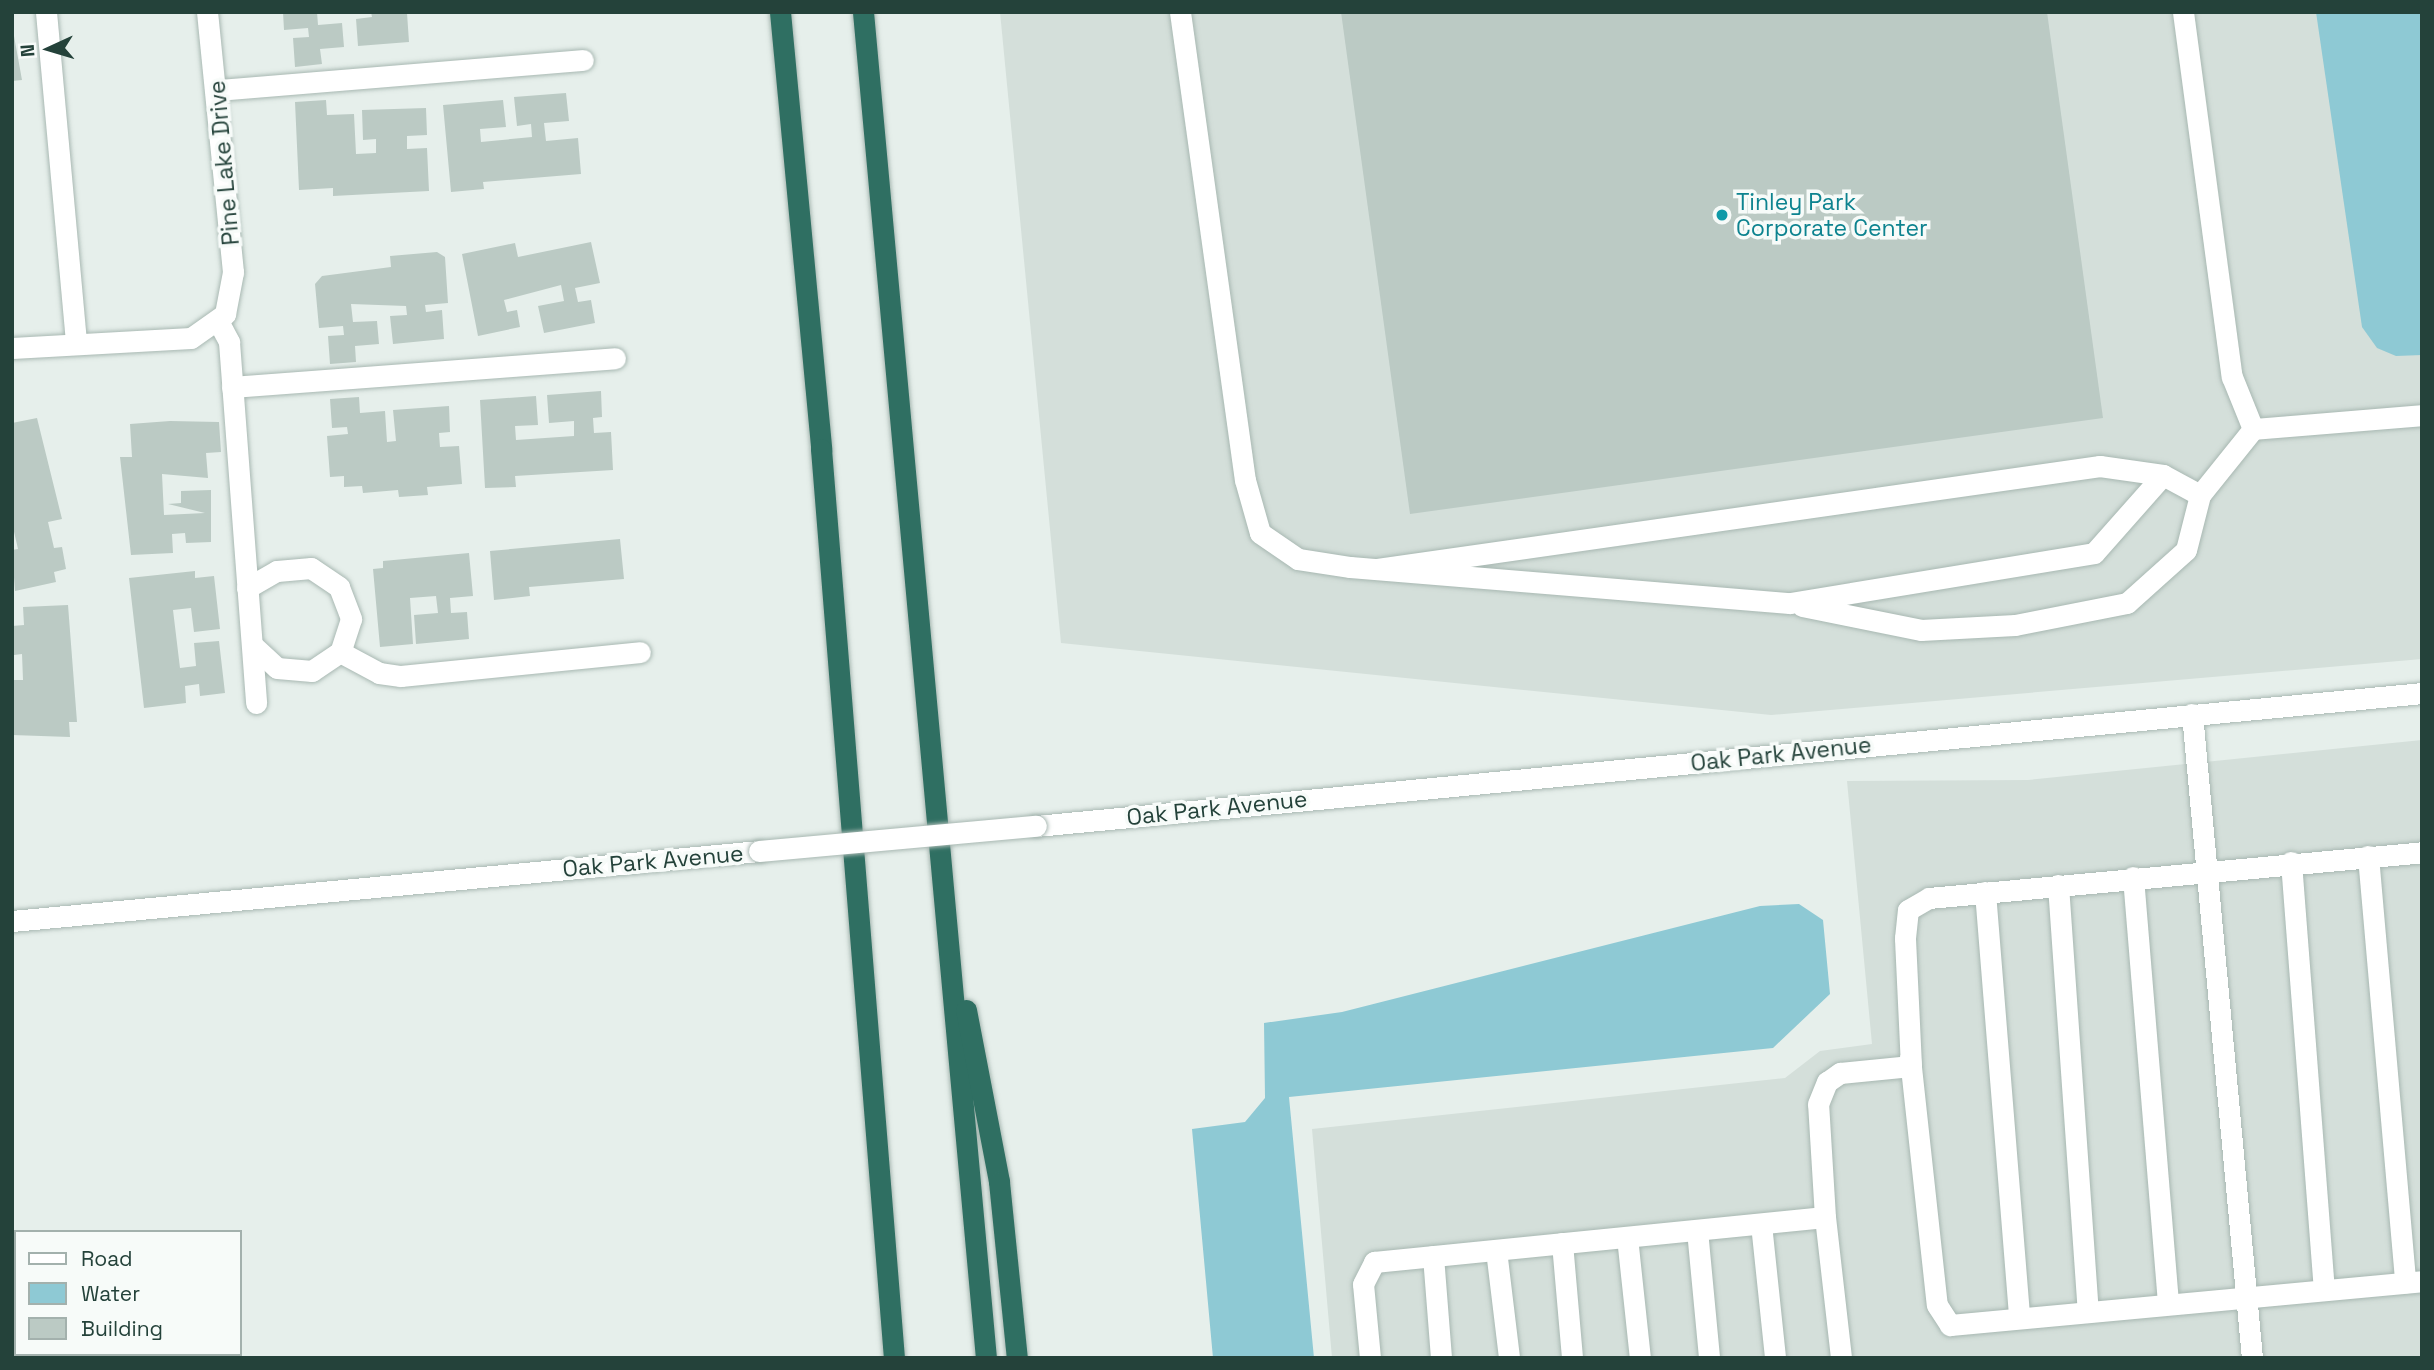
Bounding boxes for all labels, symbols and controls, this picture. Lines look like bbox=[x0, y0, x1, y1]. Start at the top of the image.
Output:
north arrow bbox=[14, 14, 84, 84]
text: N bbox=[15, 43, 40, 58]
street label: Pine Lake Drive bbox=[203, 79, 245, 247]
place label: Tinley Park Corporate Center bbox=[1736, 188, 1928, 242]
marker: Tinley Park Corporate Center bbox=[1714, 207, 1730, 223]
street label: Oak Park Avenue bbox=[1689, 731, 1873, 777]
street label: Oak Park Avenue bbox=[1125, 785, 1309, 831]
street label: Oak Park Avenue bbox=[561, 839, 745, 883]
legend bbox=[14, 1230, 242, 1356]
text: Road bbox=[81, 1245, 133, 1272]
text: Water bbox=[81, 1280, 140, 1307]
text: Building bbox=[81, 1315, 163, 1342]

